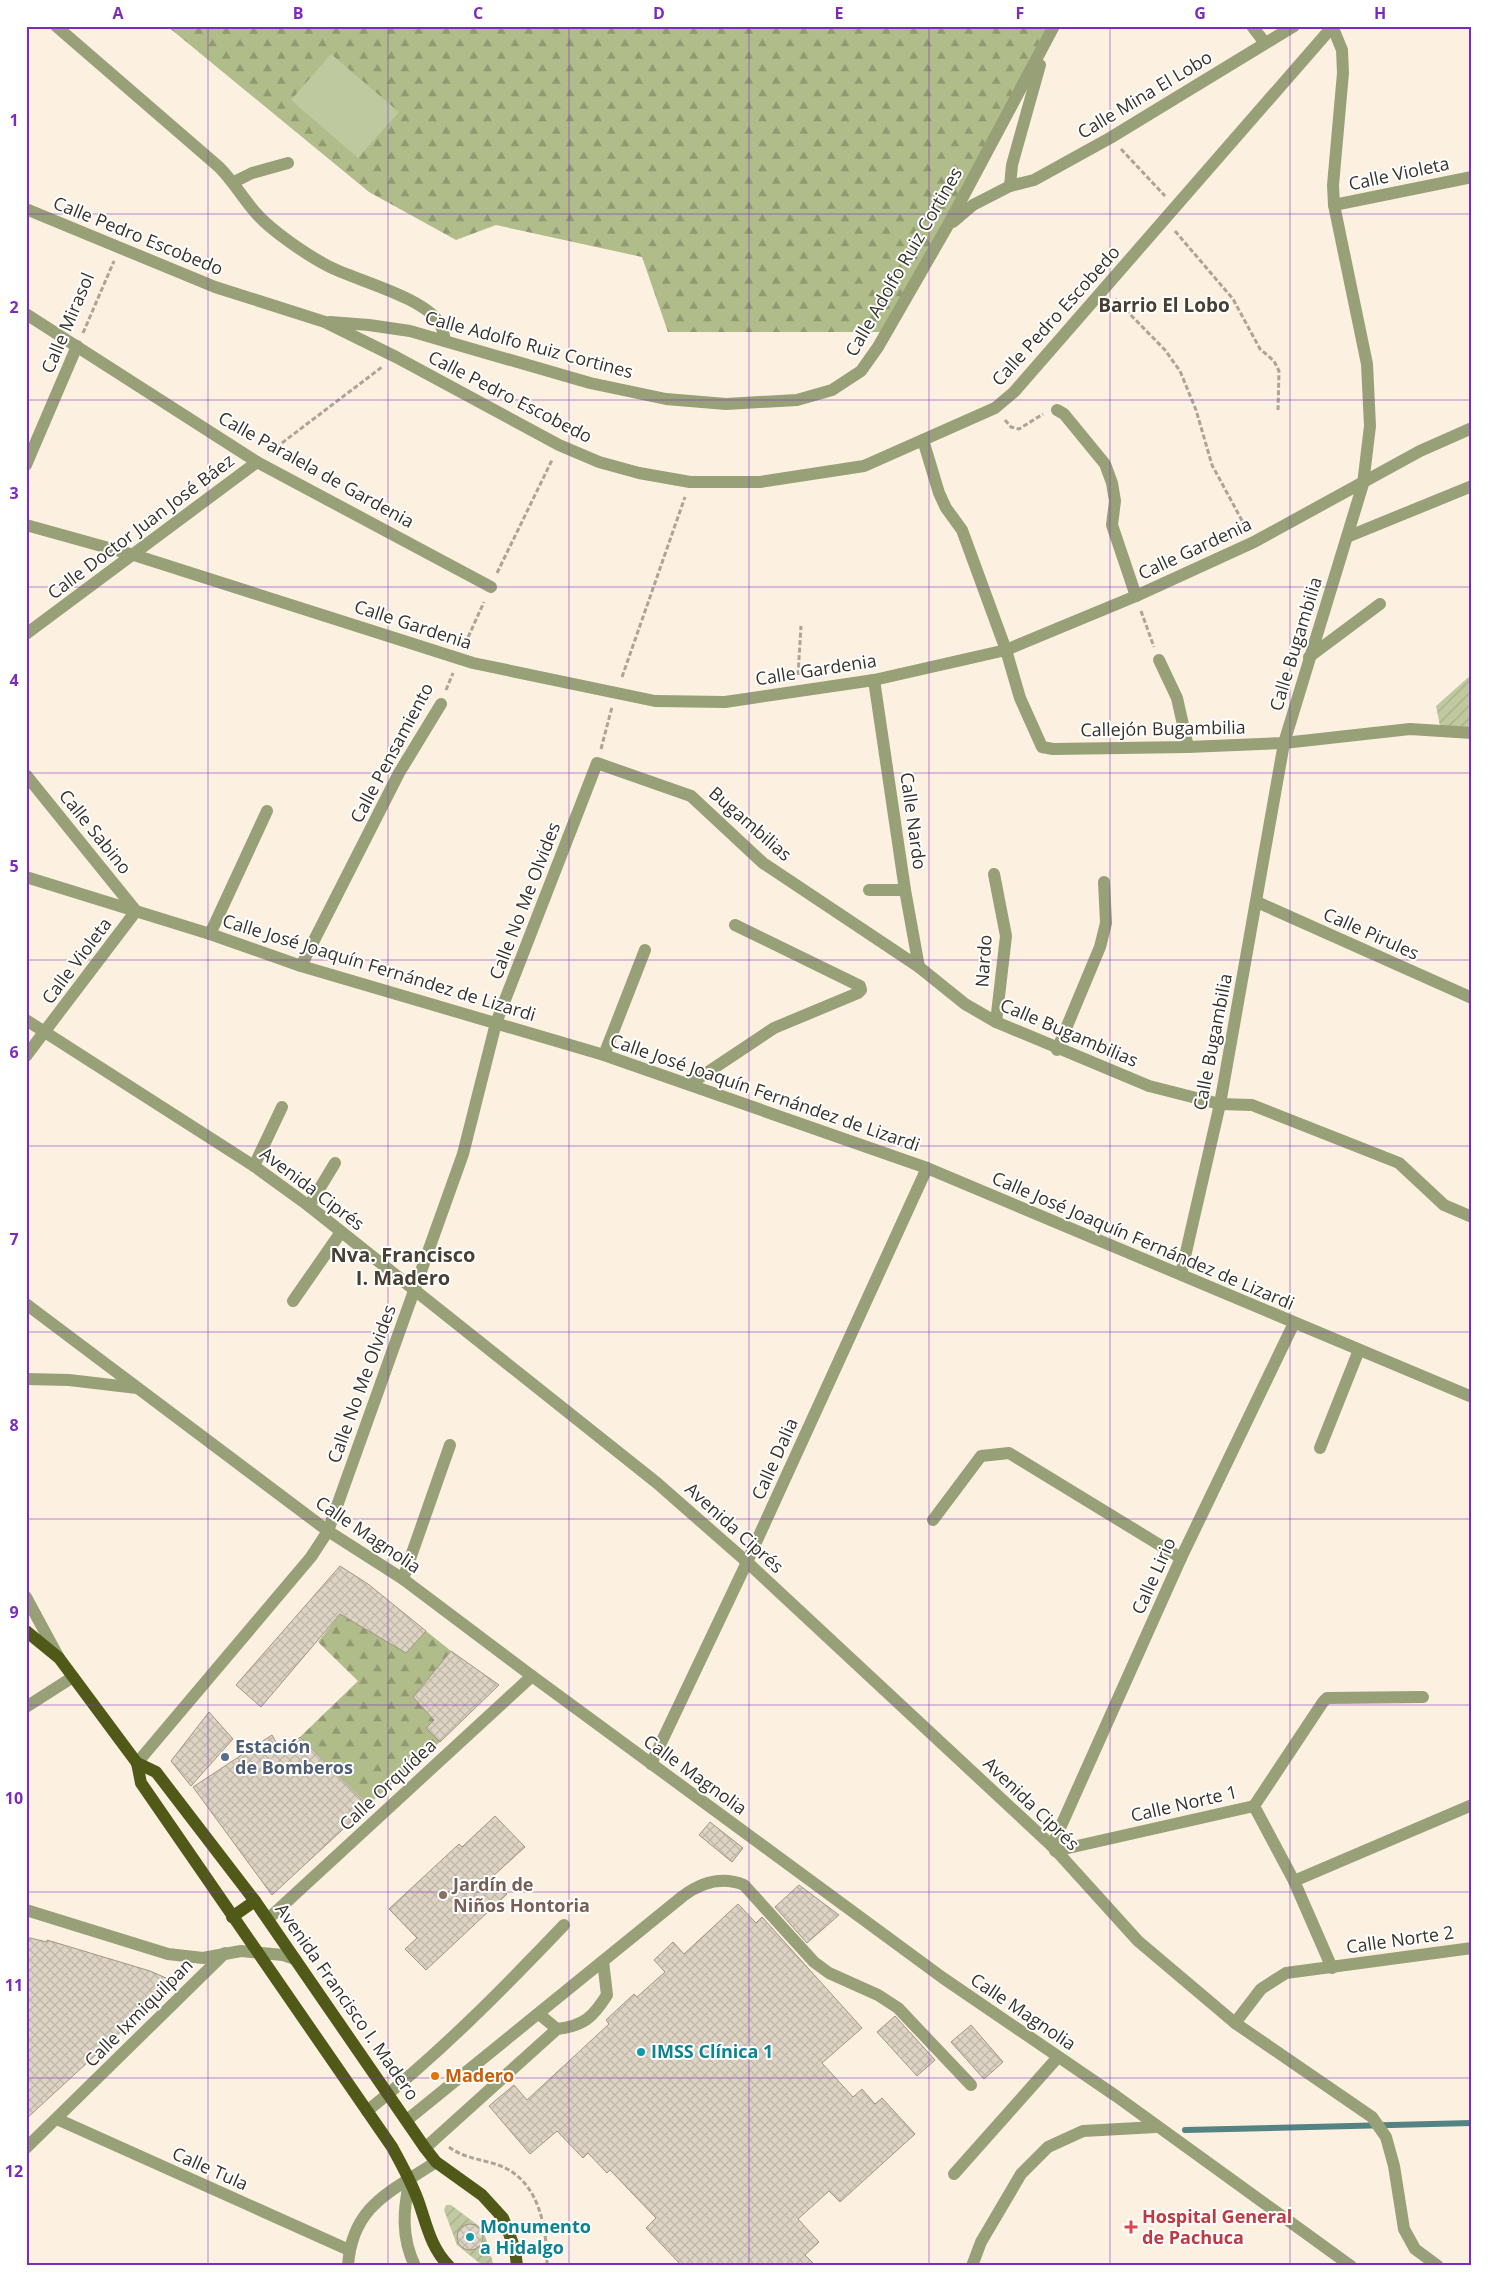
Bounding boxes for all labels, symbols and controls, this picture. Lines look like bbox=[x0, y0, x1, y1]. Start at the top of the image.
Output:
text: A bbox=[112, 2, 124, 24]
text: B bbox=[293, 2, 303, 24]
text: C bbox=[473, 2, 483, 24]
text: D bbox=[653, 2, 665, 24]
text: E bbox=[835, 2, 844, 24]
text: F bbox=[1016, 2, 1024, 24]
text: G bbox=[1194, 2, 1206, 24]
text: H bbox=[1374, 2, 1386, 24]
street label: Calle Mina El Lobo bbox=[1073, 44, 1216, 144]
text: 1 bbox=[9, 109, 19, 131]
street label: Calle Violeta bbox=[1346, 151, 1451, 195]
street label: Calle Adolfo Ruiz Cortines bbox=[839, 163, 967, 360]
street label: Calle Pedro Escobedo bbox=[50, 190, 227, 280]
street label: Calle Pedro Escobedo bbox=[986, 240, 1125, 391]
street label: Calle Mirasol bbox=[35, 269, 99, 377]
district label: Barrio El Lobo bbox=[1098, 292, 1230, 318]
text: 2 bbox=[9, 296, 19, 318]
street label: Calle Adolfo Ruiz Cortines bbox=[423, 305, 636, 383]
street label: Calle Pedro Escobedo bbox=[424, 344, 597, 448]
street label: Calle Paralela de Gardenia bbox=[214, 405, 419, 533]
street label: Calle Doctor Juan José Báez bbox=[42, 448, 239, 604]
text: 3 bbox=[9, 482, 19, 504]
street label: Calle Gardenia bbox=[1134, 511, 1255, 585]
street label: Calle Bugambilia bbox=[1263, 574, 1327, 714]
street label: Calle Gardenia bbox=[351, 594, 475, 654]
street label: Calle Gardenia bbox=[754, 648, 878, 690]
text: 4 bbox=[9, 669, 19, 691]
street label: Calle Pensamiento bbox=[344, 678, 438, 827]
street label: Callejón Bugambilia bbox=[1080, 715, 1246, 741]
street label: Calle Nardo bbox=[895, 771, 933, 871]
street label: Bugambilias bbox=[704, 781, 797, 866]
street label: Calle Sabino bbox=[54, 784, 137, 879]
street label: Calle No Me Olvides bbox=[483, 818, 565, 983]
text: 5 bbox=[9, 855, 19, 877]
street label: Calle Pirules bbox=[1320, 901, 1423, 965]
street label: Calle José Joaquín Fernández de Lizardi bbox=[220, 908, 539, 1026]
street label: Calle Violeta bbox=[36, 912, 117, 1009]
street label: Nardo bbox=[969, 934, 997, 988]
street label: Calle Bugambilia bbox=[1187, 971, 1237, 1112]
street label: Calle Bugambilias bbox=[997, 992, 1142, 1072]
street label: Calle José Joaquín Fernández de Lizardi bbox=[607, 1028, 924, 1157]
text: 6 bbox=[9, 1041, 19, 1063]
street label: Avenida Ciprés bbox=[256, 1141, 370, 1235]
street label: Calle José Joaquín Fernández de Lizardi bbox=[988, 1165, 1298, 1315]
text: 7 bbox=[9, 1228, 19, 1250]
district label: Nva. Francisco I. Madero bbox=[331, 1241, 475, 1291]
street label: Calle No Me Olvides bbox=[321, 1301, 401, 1466]
text: 8 bbox=[9, 1414, 19, 1436]
street label: Calle Dalia bbox=[745, 1414, 803, 1503]
street label: Avenida Ciprés bbox=[680, 1477, 789, 1578]
street label: Calle Magnolia bbox=[311, 1490, 426, 1578]
street label: Calle Lirio bbox=[1125, 1533, 1181, 1618]
text: 9 bbox=[9, 1601, 19, 1623]
street label: Calle Magnolia bbox=[639, 1729, 752, 1820]
street label: Calle Orquídea bbox=[334, 1733, 441, 1835]
place label: Estación de Bomberos bbox=[235, 1734, 353, 1779]
marker: Estación de Bomberos bbox=[219, 1751, 231, 1763]
street label: Avenida Ciprés bbox=[979, 1751, 1085, 1855]
street label: Calle Norte 1 bbox=[1128, 1779, 1239, 1827]
text: 10 bbox=[5, 1787, 23, 1809]
place label: Jardín de Niños Hontoria bbox=[451, 1872, 590, 1917]
marker: Jardín de Niños Hontoria bbox=[437, 1889, 449, 1901]
street label: Avenida Francisco I. Madero bbox=[271, 1898, 425, 2105]
street label: Calle Norte 2 bbox=[1344, 1920, 1455, 1958]
street label: Calle Ixmiquilpan bbox=[79, 1953, 198, 2072]
street label: Calle Magnolia bbox=[966, 1967, 1081, 2055]
text: 11 bbox=[5, 1974, 23, 1996]
place label: IMSS Clínica 1 bbox=[651, 2039, 773, 2063]
marker: IMSS Clínica 1 bbox=[635, 2046, 647, 2058]
place label: Madero bbox=[445, 2063, 514, 2087]
marker: Madero bbox=[429, 2070, 441, 2082]
street label: Calle Tula bbox=[169, 2141, 252, 2195]
text: 12 bbox=[5, 2160, 23, 2182]
place label: Hospital General de Pachuca bbox=[1142, 2204, 1292, 2249]
place label: Monumento a Hidalgo bbox=[480, 2214, 591, 2259]
marker: Hospital General de Pachuca bbox=[1124, 2220, 1138, 2234]
marker: Monumento a Hidalgo bbox=[464, 2231, 476, 2243]

